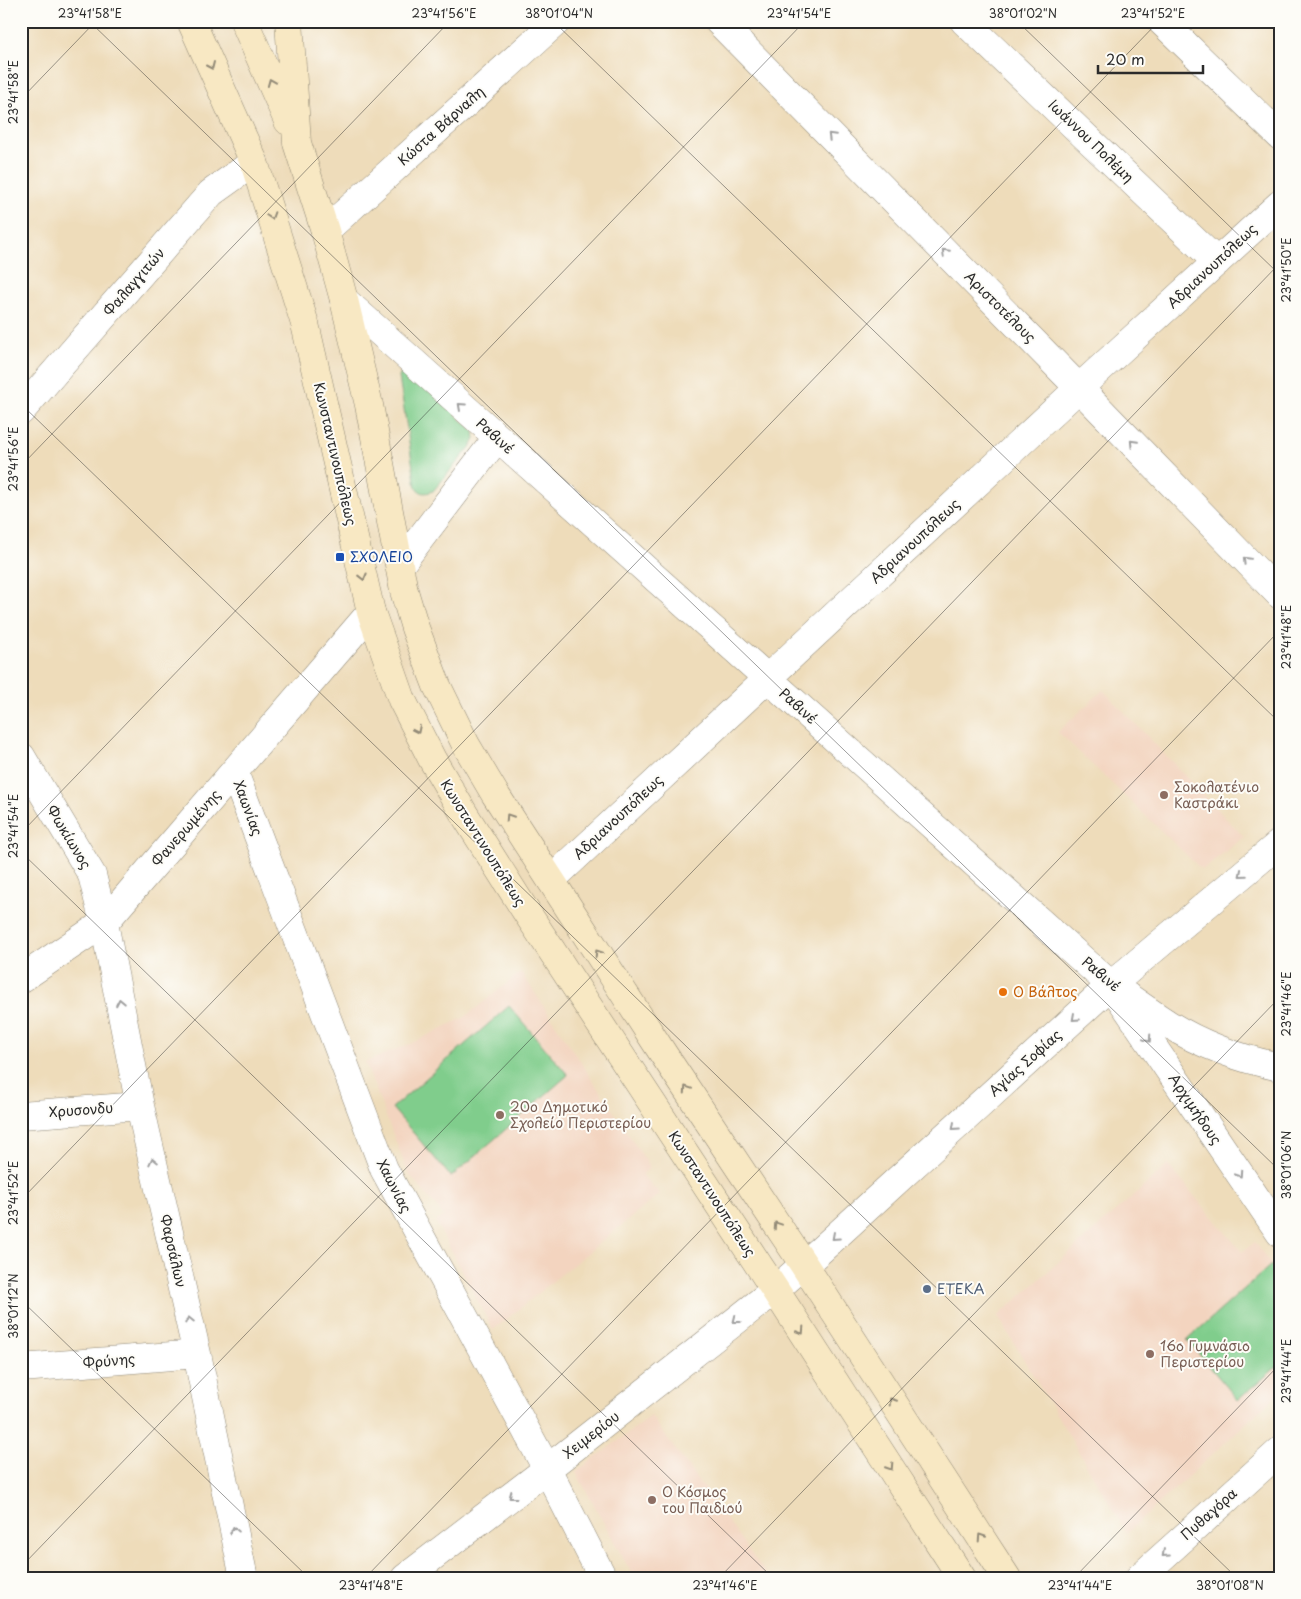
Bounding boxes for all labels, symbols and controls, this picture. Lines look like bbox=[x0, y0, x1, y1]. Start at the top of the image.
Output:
text: 23°41'58"E bbox=[58, 4, 122, 22]
text: 23°41'56"E bbox=[412, 4, 476, 22]
text: 38°01'04"N bbox=[525, 4, 593, 22]
text: 23°41'54"E bbox=[767, 4, 831, 22]
text: 38°01'02"N bbox=[989, 4, 1057, 22]
text: 23°41'52"E bbox=[1121, 4, 1185, 22]
scale bar bbox=[1098, 42, 1204, 74]
text: 20 m bbox=[1106, 47, 1145, 70]
text: 23°41'58"E bbox=[4, 60, 22, 124]
one-way arrow bbox=[204, 61, 215, 70]
one-way arrow bbox=[267, 78, 278, 87]
street label: Κώστα Βάρναλη bbox=[393, 81, 489, 170]
street label: Ιωάννου Πολέμη bbox=[1044, 94, 1139, 187]
one-way arrow bbox=[828, 133, 837, 142]
one-way arrow bbox=[265, 212, 275, 220]
street label: Αδριανουπόλεως bbox=[1162, 218, 1261, 313]
text: 23°41'50"E bbox=[1277, 237, 1295, 303]
street label: Φαλαγγιτών bbox=[98, 243, 169, 321]
one-way arrow bbox=[942, 249, 951, 258]
street label: Αριστοτέλους bbox=[960, 266, 1041, 347]
street label: Κωνσταντινουπόλεως bbox=[309, 380, 362, 528]
one-way arrow bbox=[458, 402, 467, 411]
street label: Ραβινέ bbox=[472, 413, 519, 458]
text: 23°41'56"E bbox=[4, 427, 22, 491]
one-way arrow bbox=[1130, 440, 1139, 449]
street label: Αδριανουπόλεως bbox=[865, 493, 964, 588]
place label: ΣΧΟΛΕΙΟ bbox=[350, 546, 413, 567]
marker: ΣΧΟΛΕΙΟ bbox=[334, 551, 346, 563]
one-way arrow bbox=[1243, 556, 1252, 565]
one-way arrow bbox=[357, 572, 368, 581]
text: 23°41'48"E bbox=[1277, 605, 1295, 669]
street label: Ραβινέ bbox=[775, 683, 822, 728]
one-way arrow bbox=[411, 725, 421, 734]
street label: Αδριανουπόλεως bbox=[568, 769, 667, 864]
street label: Κωνσταντινουπόλεως bbox=[436, 775, 531, 910]
place label: Σοκολατένιο Καστράκι bbox=[1174, 776, 1259, 813]
street label: Χαωνίας bbox=[229, 777, 268, 839]
street label: Φανερωμένης bbox=[146, 784, 225, 871]
marker: Σοκολατένιο Καστράκι bbox=[1158, 789, 1170, 801]
text: 23°41'54"E bbox=[4, 794, 22, 858]
street label: Φωκίωνος bbox=[42, 801, 97, 873]
one-way arrow bbox=[506, 813, 516, 822]
one-way arrow bbox=[1239, 869, 1248, 878]
one-way arrow bbox=[595, 949, 604, 959]
street label: Ραβινέ bbox=[1077, 951, 1125, 996]
text: 23°41'46"E bbox=[1277, 971, 1295, 1037]
place label: Ο Βάλτος bbox=[1013, 981, 1077, 1002]
marker: Ο Βάλτος bbox=[997, 986, 1009, 998]
one-way arrow bbox=[115, 998, 125, 1007]
one-way arrow bbox=[1072, 1012, 1081, 1021]
street label: Αγίας Σοφίας bbox=[984, 1024, 1066, 1101]
one-way arrow bbox=[1142, 1034, 1151, 1043]
street label: Αρχιμήδους bbox=[1164, 1069, 1227, 1148]
one-way arrow bbox=[683, 1086, 693, 1095]
place label: 20ο Δημοτικό Σχολείο Περιστερίου bbox=[510, 1096, 651, 1133]
street label: Χρυσονδυ bbox=[48, 1097, 114, 1122]
marker: 20ο Δημοτικό Σχολείο Περιστερίου bbox=[494, 1109, 506, 1121]
one-way arrow bbox=[952, 1121, 961, 1130]
street label: Κωνσταντινουπόλεως bbox=[664, 1127, 761, 1261]
text: 38°01'06"N bbox=[1277, 1131, 1295, 1199]
street label: Χαωνίας bbox=[372, 1155, 417, 1216]
one-way arrow bbox=[148, 1157, 159, 1166]
text: 23°41'52"E bbox=[4, 1161, 22, 1225]
one-way arrow bbox=[1233, 1169, 1243, 1178]
street label: Φαρσάλων bbox=[155, 1212, 192, 1290]
one-way arrow bbox=[773, 1221, 783, 1230]
one-way arrow bbox=[832, 1231, 841, 1240]
text: 38°01'12"N bbox=[4, 1273, 22, 1339]
place label: ΕΤΕΚΑ bbox=[937, 1278, 985, 1299]
marker: ΕΤΕΚΑ bbox=[921, 1283, 933, 1295]
one-way arrow bbox=[733, 1314, 742, 1323]
one-way arrow bbox=[184, 1315, 195, 1324]
one-way arrow bbox=[795, 1325, 805, 1334]
place label: 16ο Γυμνάσιο Περιστερίου bbox=[1160, 1335, 1250, 1372]
text: 23°41'44"E bbox=[1277, 1339, 1295, 1403]
street label: Φρύνης bbox=[82, 1348, 136, 1373]
marker: 16ο Γυμνάσιο Περιστερίου bbox=[1144, 1348, 1156, 1360]
one-way arrow bbox=[889, 1397, 898, 1406]
street label: Χειμερίου bbox=[558, 1406, 624, 1464]
one-way arrow bbox=[884, 1461, 893, 1471]
place label: Ο Κόσμος του Παιδιού bbox=[662, 1481, 742, 1518]
street label: Πυθαγόρα bbox=[1176, 1483, 1241, 1545]
one-way arrow bbox=[509, 1490, 518, 1498]
marker: Ο Κόσμος του Παιδιού bbox=[646, 1494, 658, 1506]
one-way arrow bbox=[229, 1526, 240, 1534]
one-way arrow bbox=[977, 1533, 987, 1542]
one-way arrow bbox=[1162, 1548, 1171, 1557]
text: 23°41'48"E bbox=[339, 1576, 403, 1594]
text: 23°41'46"E bbox=[692, 1576, 758, 1594]
text: 23°41'44"E bbox=[1048, 1576, 1112, 1594]
text: 38°01'08"N bbox=[1196, 1576, 1264, 1594]

